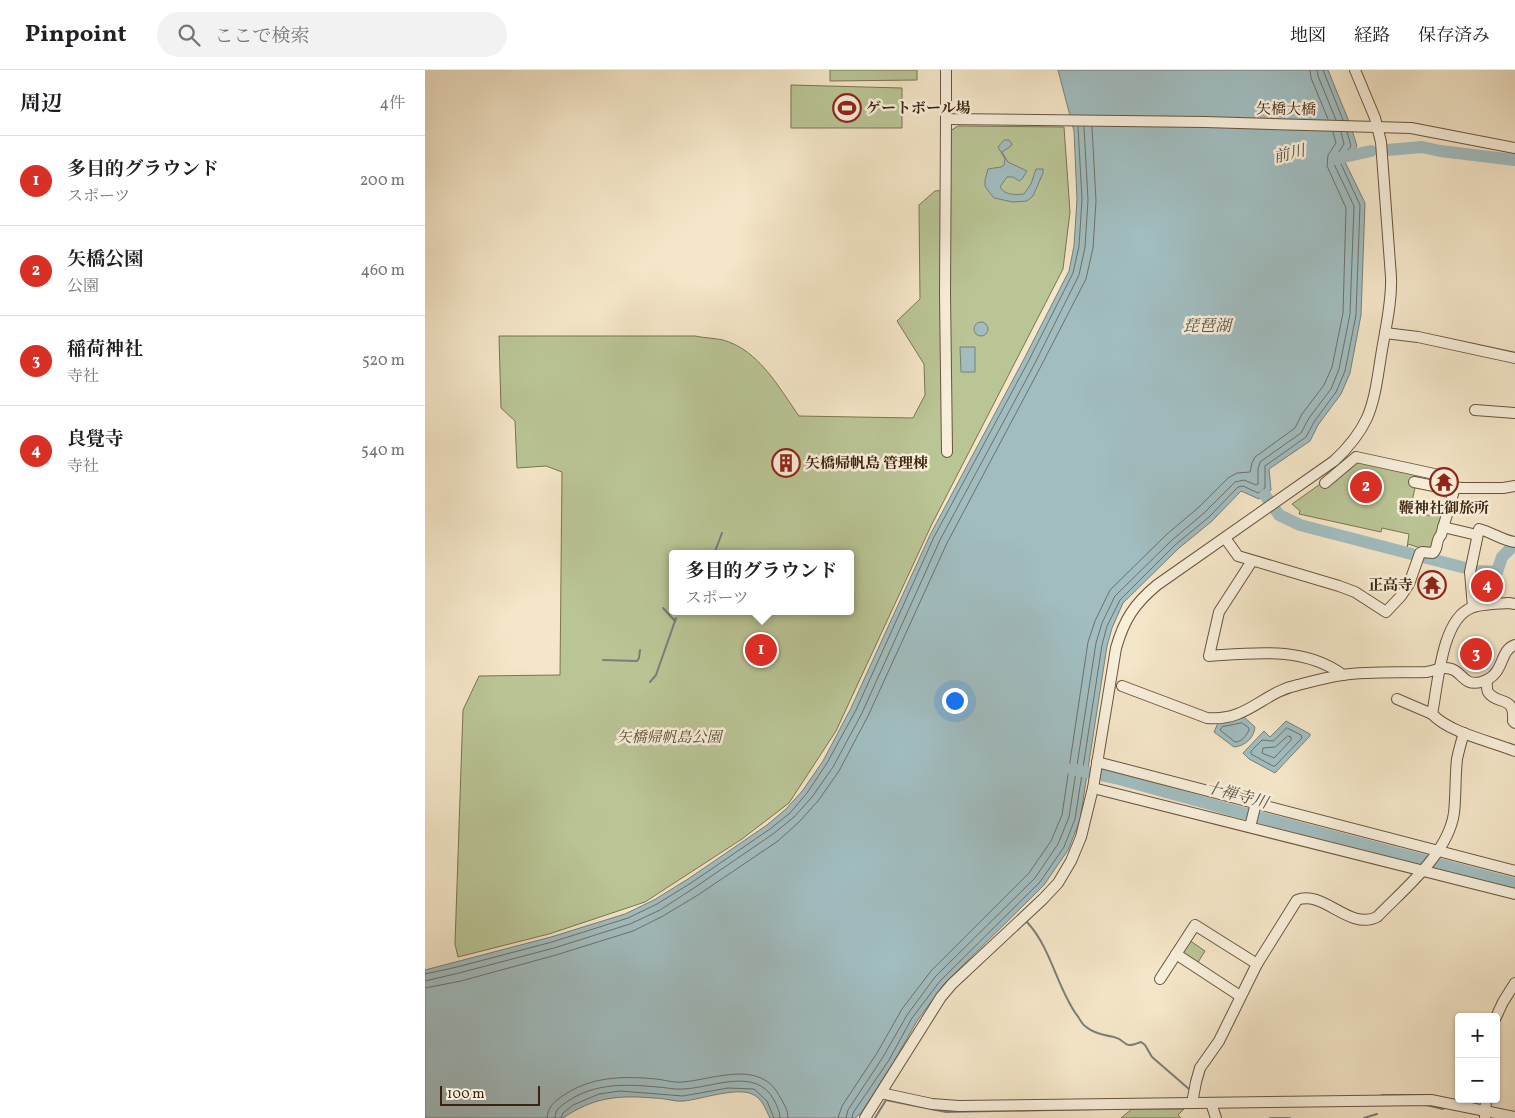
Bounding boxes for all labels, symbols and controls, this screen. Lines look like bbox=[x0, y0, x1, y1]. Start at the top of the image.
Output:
search box bbox=[157, 12, 507, 57]
text: Pinpoint bbox=[25, 18, 127, 52]
icon: search bbox=[175, 21, 203, 49]
text: ここで検索 bbox=[215, 24, 310, 50]
text: 地図 bbox=[1290, 24, 1326, 49]
text: 経路 bbox=[1354, 24, 1390, 49]
text: 保存済み bbox=[1418, 24, 1490, 49]
text: 周辺 bbox=[20, 90, 62, 119]
text: 4件 bbox=[379, 93, 405, 115]
sports icon: ゲートボール場 bbox=[832, 93, 862, 123]
place label: ゲートボール場 bbox=[866, 99, 971, 120]
street label: 矢橋大橋 bbox=[1256, 99, 1316, 122]
water label: 前川 bbox=[1271, 140, 1309, 169]
text: 多目的グラウンド bbox=[67, 157, 219, 183]
text: 1 bbox=[33, 170, 39, 192]
text: 200 m bbox=[360, 170, 405, 192]
text: スポーツ bbox=[67, 186, 130, 208]
text: 矢橋公園 bbox=[67, 247, 143, 273]
text: 2 bbox=[32, 260, 40, 282]
text: 460 m bbox=[361, 260, 405, 282]
text: 公園 bbox=[67, 276, 99, 298]
water label: 琵琶湖 bbox=[1183, 316, 1234, 338]
text: 稲荷神社 bbox=[67, 337, 143, 363]
text: 3 bbox=[32, 350, 40, 372]
text: 520 m bbox=[362, 350, 405, 372]
text: 寺社 bbox=[67, 366, 99, 388]
text: 良覺寺 bbox=[67, 427, 124, 453]
text: 4 bbox=[31, 440, 41, 462]
text: 540 m bbox=[361, 440, 405, 462]
building icon: 矢橋帰帆島 管理棟 bbox=[771, 448, 801, 478]
place label: 矢橋帰帆島 管理棟 bbox=[805, 454, 928, 475]
text: 寺社 bbox=[67, 456, 99, 478]
temple icon: 鞭神社御旅所 bbox=[1429, 467, 1459, 497]
pin: 2 bbox=[1350, 468, 1382, 506]
place label: 鞭神社御旅所 bbox=[1399, 499, 1489, 520]
popup bbox=[669, 550, 854, 615]
text: 多目的グラウンド bbox=[685, 559, 838, 585]
pin: 4 bbox=[1471, 567, 1503, 605]
temple icon: 正高寺 bbox=[1417, 570, 1447, 600]
place label: 正高寺 bbox=[1368, 576, 1413, 597]
text: スポーツ bbox=[685, 588, 749, 610]
pin: 1 bbox=[745, 631, 777, 669]
pin: 3 bbox=[1460, 635, 1492, 673]
your location bbox=[942, 688, 968, 714]
park label: 矢橋帰帆島公園 bbox=[616, 728, 724, 749]
water label: 十禅寺川 bbox=[1203, 777, 1272, 815]
map controls bbox=[1455, 1013, 1500, 1103]
button: + bbox=[1455, 1013, 1500, 1058]
button: − bbox=[1455, 1058, 1500, 1103]
scale bar bbox=[440, 1083, 540, 1106]
text: 100 m bbox=[447, 1085, 485, 1104]

